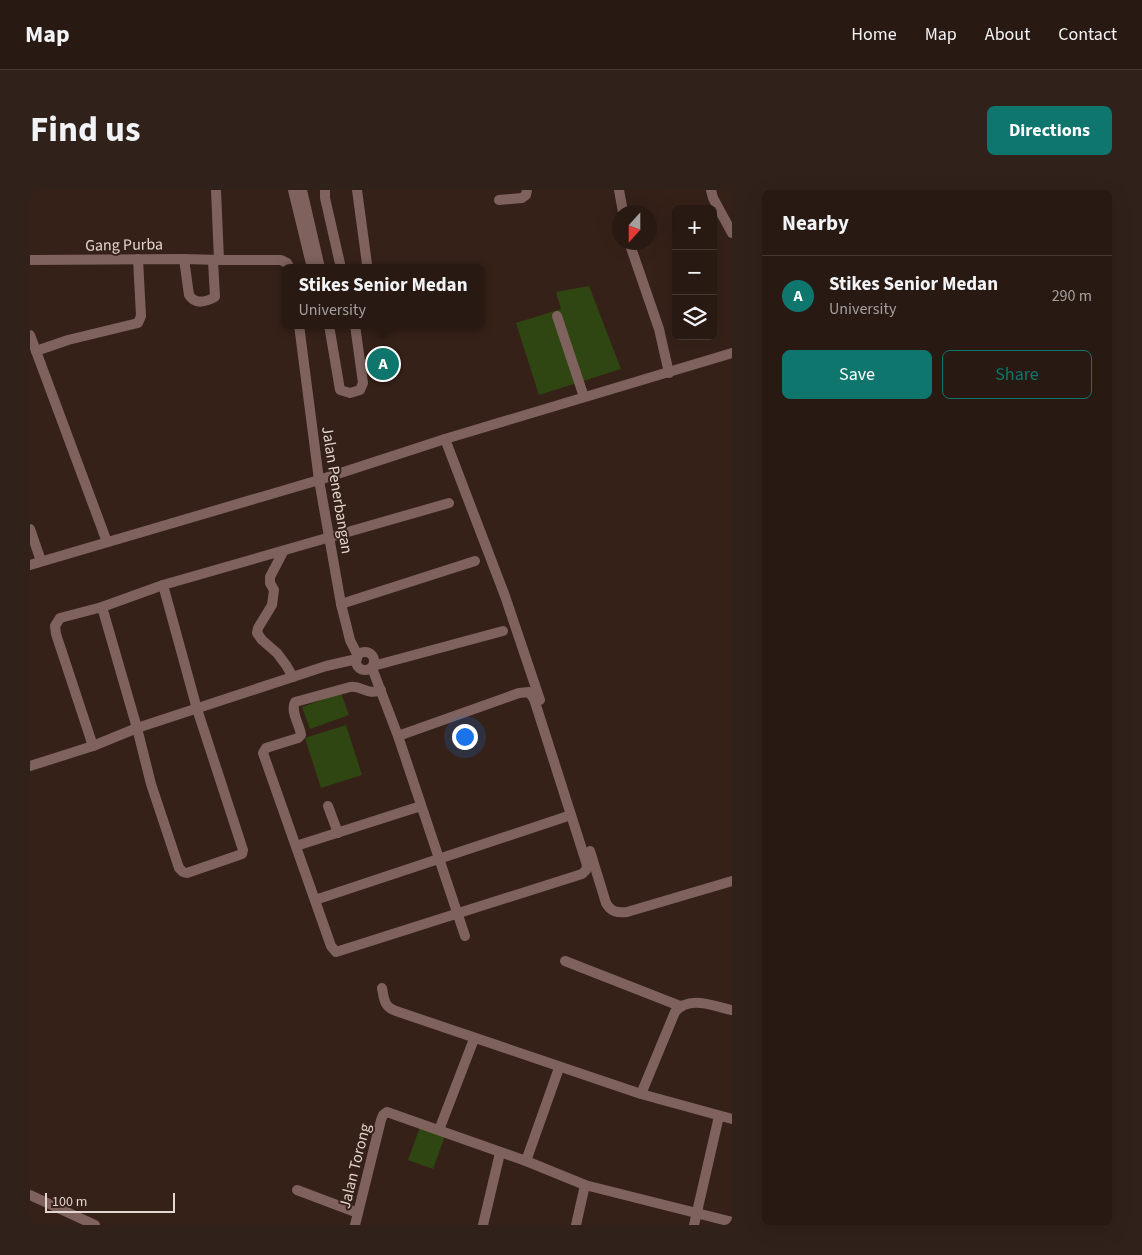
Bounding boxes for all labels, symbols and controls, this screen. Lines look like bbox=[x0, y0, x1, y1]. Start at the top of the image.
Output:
text: Map bbox=[25, 17, 70, 52]
text: Home bbox=[851, 22, 897, 47]
text: Map bbox=[925, 22, 957, 47]
text: About bbox=[985, 22, 1030, 47]
text: Contact bbox=[1058, 22, 1117, 47]
text: Find us bbox=[30, 105, 140, 155]
button: Directions bbox=[987, 106, 1112, 155]
north arrow bbox=[612, 205, 657, 250]
map controls bbox=[672, 205, 717, 340]
button: + bbox=[672, 205, 717, 250]
text: Nearby bbox=[782, 208, 849, 238]
street label: Gang Purba bbox=[85, 233, 163, 257]
button: − bbox=[672, 250, 717, 295]
popup bbox=[282, 264, 484, 329]
text: Stikes Senior Medan bbox=[829, 271, 998, 298]
text: Stikes Senior Medan bbox=[299, 272, 468, 299]
text: A bbox=[793, 285, 803, 307]
text: 290 m bbox=[1052, 285, 1092, 307]
button: layers bbox=[672, 295, 717, 340]
text: University bbox=[829, 298, 896, 320]
text: University bbox=[299, 299, 366, 321]
pin: A bbox=[367, 345, 399, 383]
button: Save bbox=[782, 350, 932, 399]
button: Share bbox=[942, 350, 1092, 399]
street label: Jalan Penerbangan bbox=[316, 425, 358, 555]
your location bbox=[452, 724, 478, 750]
street label: Jalan Torong bbox=[334, 1121, 376, 1211]
scale bar bbox=[45, 1190, 175, 1213]
text: 100 m bbox=[52, 1192, 87, 1212]

